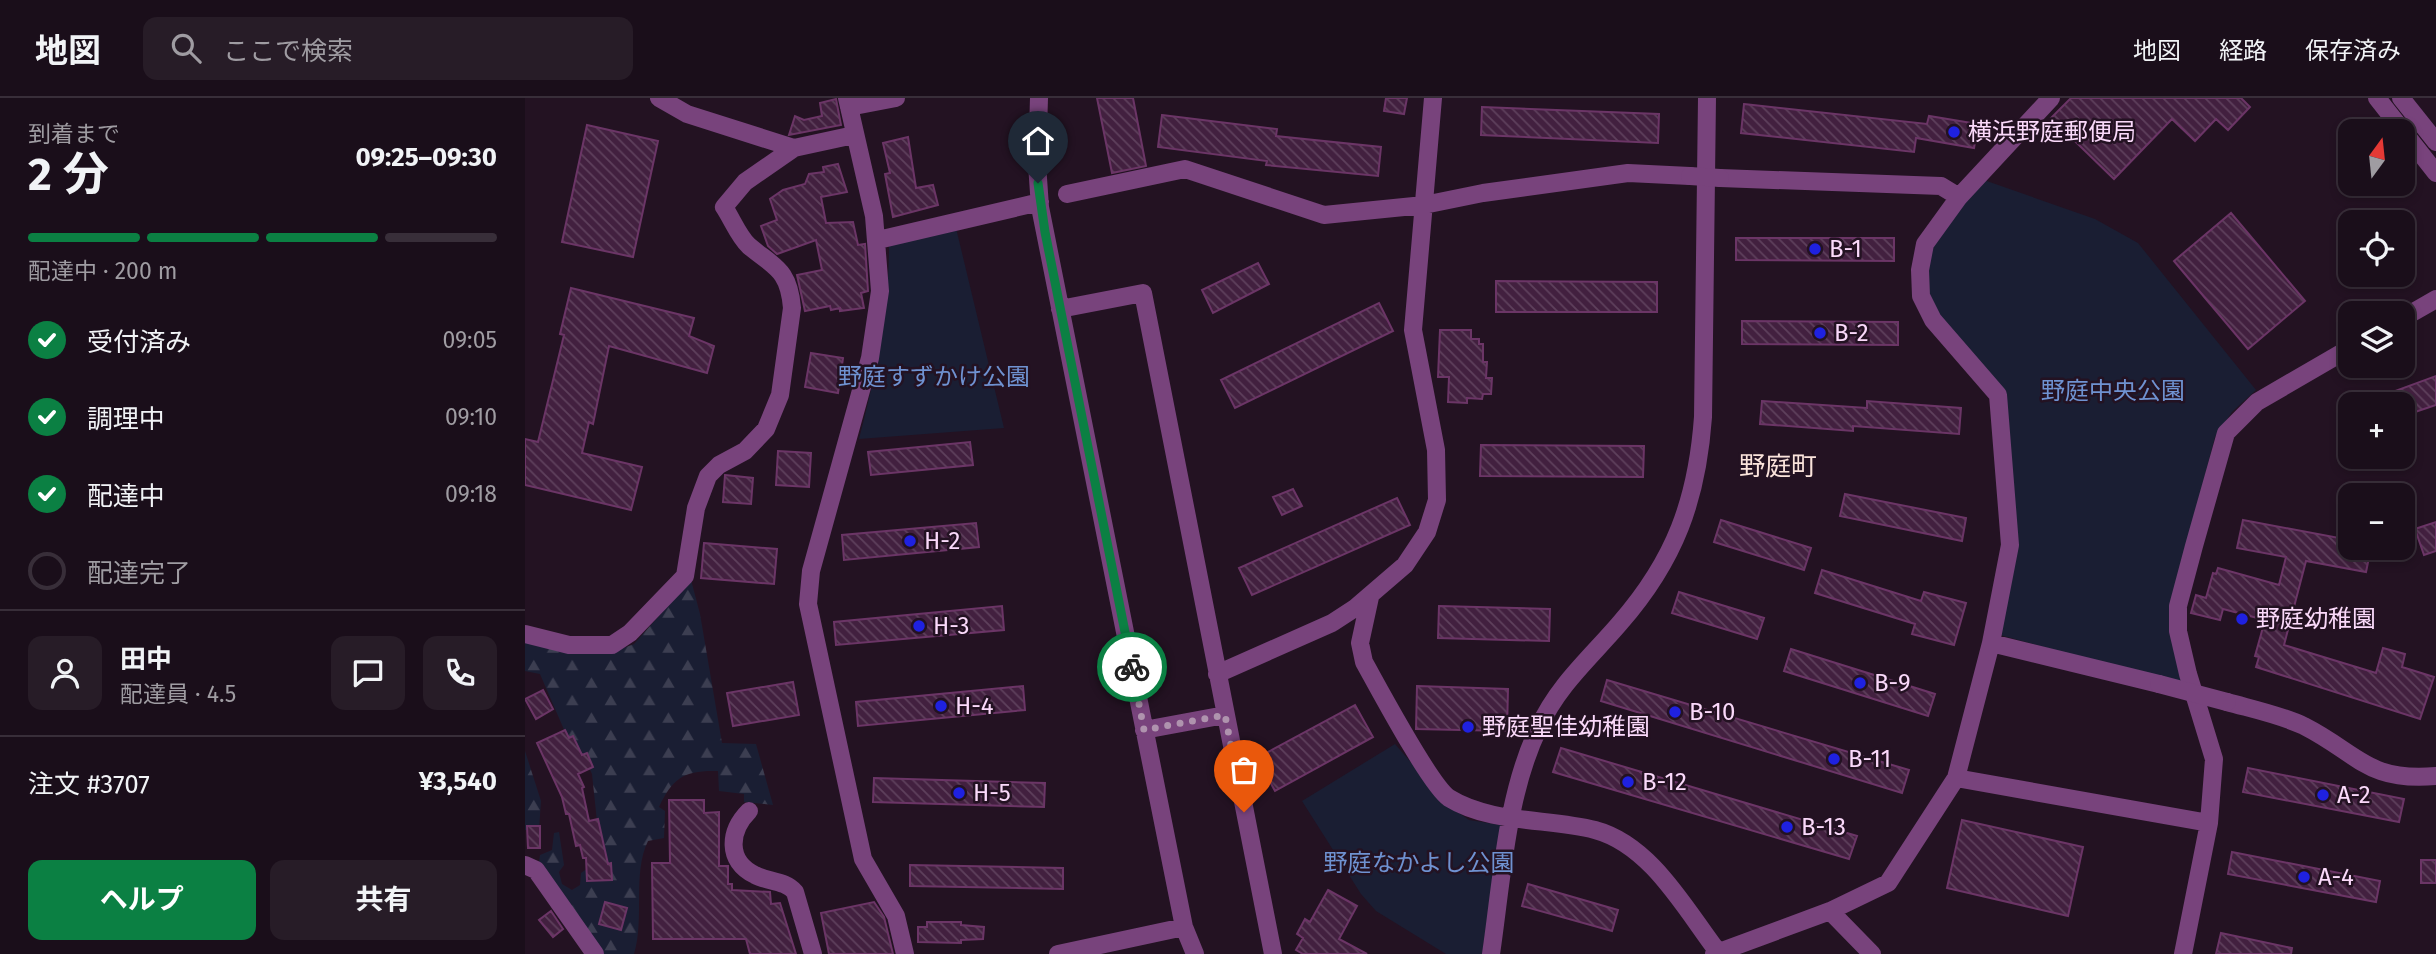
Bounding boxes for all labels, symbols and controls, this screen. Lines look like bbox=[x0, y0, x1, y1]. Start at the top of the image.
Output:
search box bbox=[143, 17, 633, 80]
icon: search bbox=[167, 29, 205, 67]
text: 地図 bbox=[35, 31, 101, 71]
text: ここで検索 bbox=[223, 36, 353, 67]
text: 地図 bbox=[2133, 37, 2181, 65]
text: 経路 bbox=[2219, 37, 2267, 65]
text: 保存済み bbox=[2305, 37, 2401, 65]
pin bbox=[1008, 111, 1068, 183]
place label: 横浜野庭郵便局 bbox=[1968, 118, 2136, 146]
north arrow bbox=[2338, 119, 2415, 196]
map controls bbox=[2338, 119, 2415, 560]
text: 到着まで bbox=[28, 120, 120, 148]
icon: home bbox=[1019, 122, 1057, 160]
marker: 横浜野庭郵便局 bbox=[1946, 124, 1962, 140]
text: 09:25–09:30 bbox=[355, 142, 497, 173]
text: 2 分 bbox=[28, 147, 109, 202]
button: locate bbox=[2338, 210, 2415, 287]
place label: B-1 bbox=[1829, 235, 1862, 263]
marker: B-1 bbox=[1807, 241, 1823, 257]
text: 配達中 · 200 m bbox=[28, 257, 178, 285]
button: layers bbox=[2338, 301, 2415, 378]
place label: B-2 bbox=[1834, 319, 1869, 347]
icon: check bbox=[28, 321, 66, 359]
marker: B-2 bbox=[1812, 325, 1828, 341]
text: 09:05 bbox=[442, 326, 497, 354]
text: 受付済み bbox=[87, 327, 191, 358]
park label: 野庭すずかけ公園 bbox=[838, 363, 1030, 391]
park label: 野庭中央公園 bbox=[2041, 377, 2185, 405]
button: + bbox=[2338, 392, 2415, 469]
icon: check bbox=[28, 398, 66, 436]
text: 09:10 bbox=[445, 403, 497, 431]
text: 調理中 bbox=[87, 404, 165, 435]
district label: 野庭町 bbox=[1739, 451, 1817, 482]
icon: check bbox=[28, 475, 66, 513]
text: 09:18 bbox=[445, 480, 497, 508]
text: 配達中 bbox=[87, 481, 165, 512]
button: − bbox=[2338, 483, 2415, 560]
place label: H-2 bbox=[924, 527, 960, 555]
marker: H-2 bbox=[902, 533, 918, 549]
text: 配達完了 bbox=[87, 558, 191, 589]
place label: 野庭幼稚園 bbox=[2256, 605, 2376, 633]
marker: 野庭幼稚園 bbox=[2234, 611, 2250, 627]
place label: H-3 bbox=[933, 612, 970, 640]
marker: H-3 bbox=[911, 618, 927, 634]
courier bbox=[1097, 632, 1167, 702]
button: person bbox=[28, 636, 102, 710]
button: chat bbox=[331, 636, 405, 710]
button: phone bbox=[423, 636, 497, 710]
text: 田中 bbox=[120, 644, 172, 675]
icon: bike bbox=[1113, 648, 1151, 686]
place label: B-9 bbox=[1874, 669, 1911, 697]
marker: B-9 bbox=[1852, 675, 1868, 691]
text: 配達員 · 4.5 bbox=[120, 680, 236, 708]
place label: H-4 bbox=[955, 692, 994, 720]
marker: H-4 bbox=[933, 698, 949, 714]
place label: B-10 bbox=[1689, 698, 1735, 726]
marker: B-10 bbox=[1667, 704, 1683, 720]
place label: 野庭聖佳幼稚園 bbox=[1482, 713, 1650, 741]
marker: 野庭聖佳幼稚園 bbox=[1460, 719, 1476, 735]
pin bbox=[1214, 740, 1274, 812]
place label: B-11 bbox=[1848, 745, 1891, 773]
icon: bag bbox=[1225, 751, 1263, 789]
marker: B-11 bbox=[1826, 751, 1842, 767]
text: ¥3,540 bbox=[419, 766, 497, 797]
place label: B-12 bbox=[1642, 768, 1687, 796]
text: 注文 #3707 bbox=[28, 769, 150, 800]
marker: B-12 bbox=[1620, 774, 1636, 790]
place label: H-5 bbox=[973, 779, 1011, 807]
place label: A-2 bbox=[2337, 781, 2371, 809]
marker: H-5 bbox=[951, 785, 967, 801]
marker: A-2 bbox=[2315, 787, 2331, 803]
place label: B-13 bbox=[1801, 813, 1846, 841]
marker: B-13 bbox=[1779, 819, 1795, 835]
park label: 野庭なかよし公園 bbox=[1324, 849, 1514, 877]
button: ヘルプ bbox=[28, 860, 256, 940]
button: 共有 bbox=[270, 860, 497, 940]
place label: A-4 bbox=[2318, 863, 2354, 891]
marker: A-4 bbox=[2296, 869, 2312, 885]

